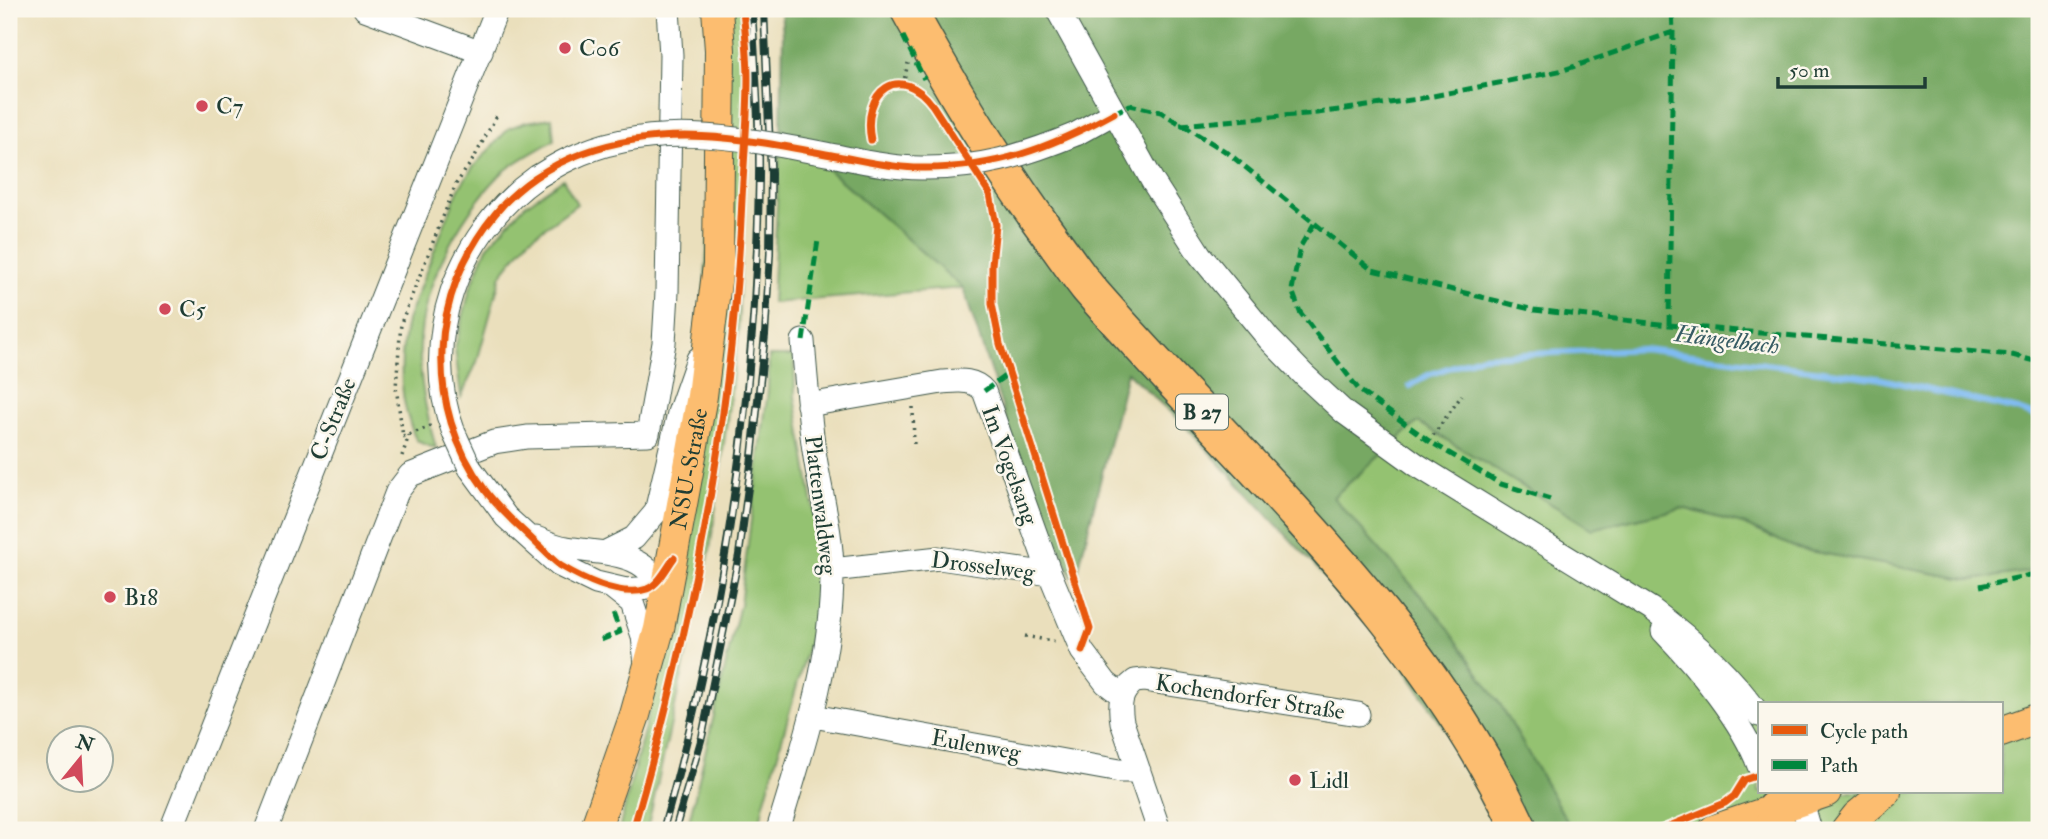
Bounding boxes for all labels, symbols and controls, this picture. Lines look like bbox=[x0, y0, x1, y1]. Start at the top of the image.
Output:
place label: C06 bbox=[579, 34, 621, 63]
marker: C06 bbox=[557, 40, 573, 56]
scale bar bbox=[1778, 46, 1926, 90]
text: 50 m bbox=[1789, 57, 1830, 84]
place label: C7 bbox=[216, 92, 244, 121]
marker: C7 bbox=[194, 98, 210, 114]
place label: C5 bbox=[179, 295, 206, 324]
marker: C5 bbox=[157, 301, 173, 317]
water label: Hängelbach bbox=[1672, 318, 1781, 362]
street label: C-Straße bbox=[303, 373, 363, 465]
road number: B 27 bbox=[1176, 394, 1228, 430]
street label: Im Vogelsang bbox=[975, 401, 1045, 529]
street label: NSU-Straße bbox=[663, 405, 714, 532]
street label: Plattenwaldweg bbox=[798, 434, 844, 577]
street label: Drosselweg bbox=[929, 545, 1037, 587]
place label: B18 bbox=[124, 583, 158, 612]
marker: B18 bbox=[102, 589, 118, 605]
street label: Kochendorfer Straße bbox=[1153, 668, 1347, 726]
legend bbox=[1758, 702, 2002, 794]
text: Cycle path bbox=[1820, 718, 1908, 745]
street label: Eulenweg bbox=[929, 723, 1024, 767]
north arrow bbox=[46, 724, 116, 794]
text: N bbox=[72, 729, 98, 758]
text: Path bbox=[1820, 752, 1858, 779]
place label: Lidl bbox=[1309, 766, 1349, 795]
marker: Lidl bbox=[1287, 772, 1303, 788]

